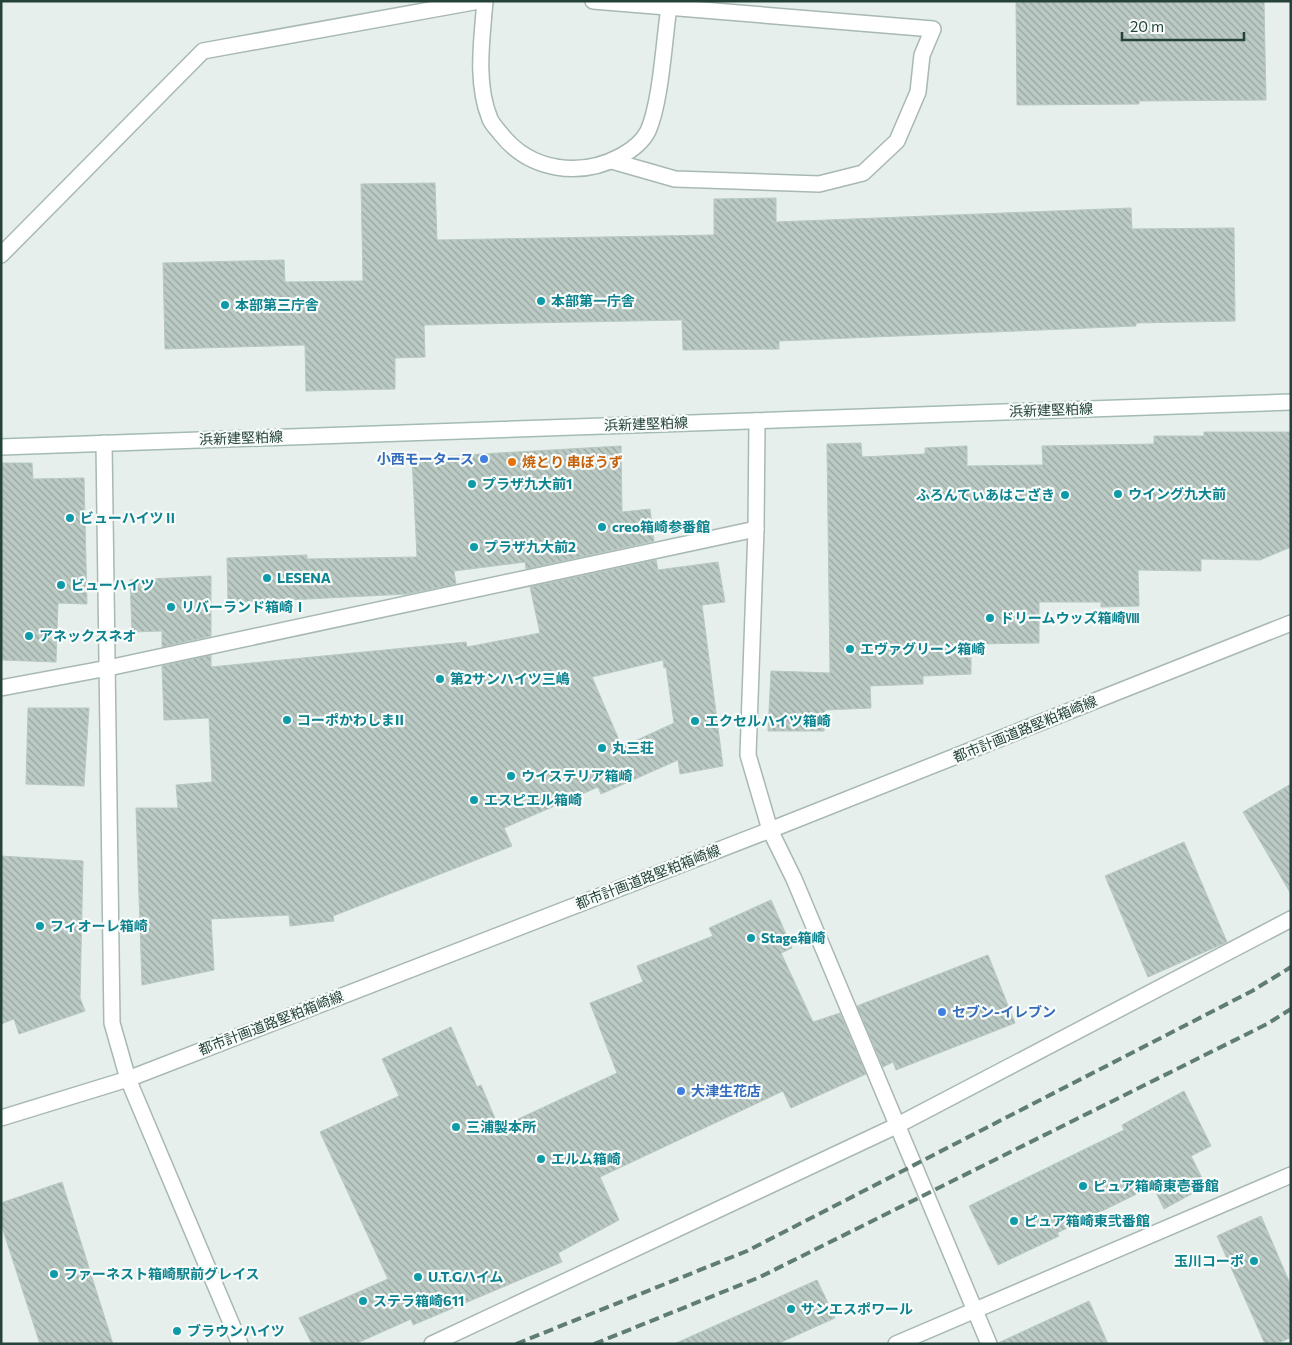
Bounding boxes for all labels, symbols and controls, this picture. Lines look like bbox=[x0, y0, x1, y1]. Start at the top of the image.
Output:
scale bar bbox=[1122, 10, 1244, 42]
text: 20 m bbox=[1130, 17, 1164, 35]
place label: 本部第一庁舎 bbox=[551, 292, 635, 309]
marker: 本部第一庁舎 bbox=[535, 295, 547, 307]
place label: 本部第三庁舎 bbox=[235, 296, 319, 313]
marker: 本部第三庁舎 bbox=[219, 299, 231, 311]
street label: 浜新建堅粕線 bbox=[1009, 400, 1093, 419]
street label: 浜新建堅粕線 bbox=[604, 414, 688, 433]
street label: 浜新建堅粕線 bbox=[199, 428, 283, 447]
place label: 小西モータース bbox=[377, 450, 474, 467]
marker: 小西モータース bbox=[478, 453, 490, 465]
place label: 焼とり 串ぼうず bbox=[522, 453, 623, 470]
marker: 焼とり 串ぼうず bbox=[506, 456, 518, 468]
place label: プラザ九大前1 bbox=[482, 475, 572, 492]
marker: プラザ九大前1 bbox=[466, 478, 478, 490]
place label: ウイング九大前 bbox=[1128, 485, 1226, 502]
place label: ふろんてぃあはこざき bbox=[916, 486, 1055, 503]
marker: ウイング九大前 bbox=[1112, 488, 1124, 500]
marker: ふろんてぃあはこざき bbox=[1059, 489, 1071, 501]
place label: ビューハイツⅡ bbox=[80, 509, 177, 526]
marker: ビューハイツⅡ bbox=[64, 512, 76, 524]
place label: creo箱崎参番館 bbox=[612, 518, 710, 535]
marker: creo箱崎参番館 bbox=[596, 521, 608, 533]
place label: プラザ九大前2 bbox=[484, 538, 576, 555]
marker: プラザ九大前2 bbox=[468, 541, 480, 553]
place label: LESENA bbox=[277, 569, 331, 586]
marker: LESENA bbox=[261, 572, 273, 584]
place label: ビューハイツ bbox=[71, 576, 154, 593]
marker: ビューハイツ bbox=[55, 579, 67, 591]
place label: リバーランド箱崎Ⅰ bbox=[181, 598, 307, 615]
marker: リバーランド箱崎Ⅰ bbox=[165, 601, 177, 613]
place label: ドリームウッズ箱崎Ⅷ bbox=[1000, 609, 1140, 626]
marker: ドリームウッズ箱崎Ⅷ bbox=[984, 612, 996, 624]
place label: アネックスネオ bbox=[39, 627, 137, 644]
marker: アネックスネオ bbox=[23, 630, 35, 642]
place label: エヴァグリーン箱崎 bbox=[860, 640, 985, 657]
marker: エヴァグリーン箱崎 bbox=[844, 643, 856, 655]
place label: 第2サンハイツ三嶋 bbox=[450, 670, 570, 687]
marker: 第2サンハイツ三嶋 bbox=[434, 673, 446, 685]
street label: 都市計画道路堅粕箱崎線 bbox=[950, 692, 1099, 765]
place label: コーポかわしまII bbox=[297, 711, 404, 728]
place label: エクセルハイツ箱崎 bbox=[705, 712, 831, 729]
marker: コーポかわしまII bbox=[281, 714, 293, 726]
marker: エクセルハイツ箱崎 bbox=[689, 715, 701, 727]
place label: 丸三荘 bbox=[612, 739, 654, 756]
marker: 丸三荘 bbox=[596, 742, 608, 754]
place label: ウイステリア箱崎 bbox=[521, 767, 633, 784]
marker: ウイステリア箱崎 bbox=[505, 770, 517, 782]
place label: エスピエル箱崎 bbox=[484, 791, 582, 808]
marker: エスピエル箱崎 bbox=[468, 794, 480, 806]
street label: 都市計画道路堅粕箱崎線 bbox=[573, 841, 723, 912]
place label: フィオーレ箱崎 bbox=[50, 917, 148, 934]
marker: フィオーレ箱崎 bbox=[34, 920, 46, 932]
place label: Stage箱崎 bbox=[761, 929, 825, 946]
marker: Stage箱崎 bbox=[745, 932, 757, 944]
street label: 都市計画道路堅粕箱崎線 bbox=[196, 987, 346, 1058]
place label: セブン-イレブン bbox=[952, 1003, 1056, 1020]
marker: セブン-イレブン bbox=[936, 1006, 948, 1018]
place label: 大津生花店 bbox=[691, 1082, 761, 1099]
marker: 大津生花店 bbox=[675, 1085, 687, 1097]
place label: 三浦製本所 bbox=[466, 1118, 536, 1135]
marker: 三浦製本所 bbox=[450, 1121, 462, 1133]
place label: エルム箱崎 bbox=[551, 1150, 621, 1167]
marker: エルム箱崎 bbox=[535, 1153, 547, 1165]
place label: ピュア箱崎東壱番館 bbox=[1093, 1177, 1219, 1194]
marker: ピュア箱崎東壱番館 bbox=[1077, 1180, 1089, 1192]
place label: ピュア箱崎東弐番館 bbox=[1024, 1212, 1150, 1229]
marker: ピュア箱崎東弐番館 bbox=[1008, 1215, 1020, 1227]
place label: 玉川コーポ bbox=[1174, 1252, 1244, 1269]
marker: 玉川コーポ bbox=[1248, 1255, 1260, 1267]
place label: ファーネスト箱崎駅前グレイス bbox=[64, 1265, 260, 1282]
marker: ファーネスト箱崎駅前グレイス bbox=[48, 1268, 60, 1280]
place label: U.T.Gハイム bbox=[428, 1268, 504, 1285]
marker: U.T.Gハイム bbox=[412, 1271, 424, 1283]
place label: ステラ箱崎611 bbox=[373, 1292, 464, 1309]
marker: ステラ箱崎611 bbox=[357, 1295, 369, 1307]
place label: サンエスポワール bbox=[801, 1300, 913, 1317]
marker: サンエスポワール bbox=[785, 1303, 797, 1315]
place label: ブラウンハイツ bbox=[187, 1322, 285, 1339]
marker: ブラウンハイツ bbox=[171, 1325, 183, 1337]

